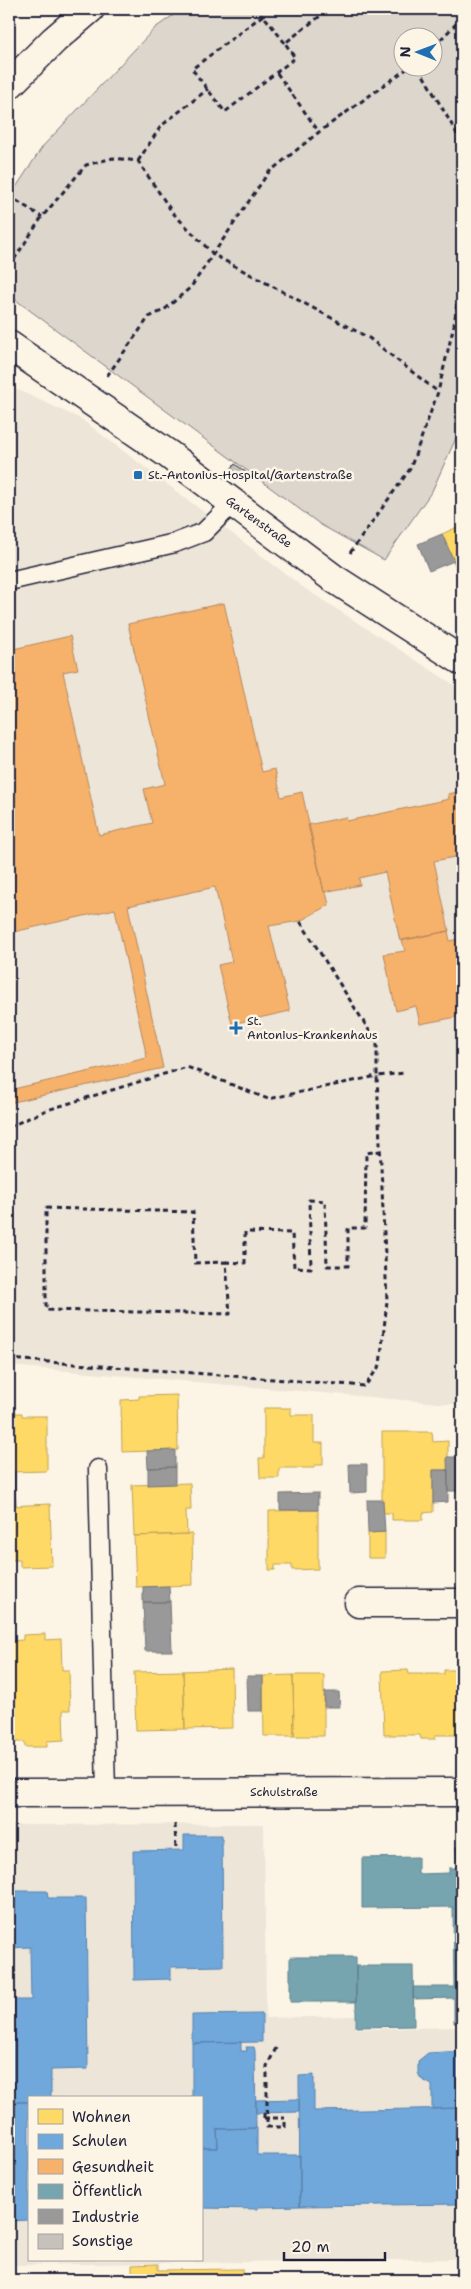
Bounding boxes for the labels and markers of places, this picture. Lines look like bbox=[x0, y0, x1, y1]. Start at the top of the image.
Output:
place label: St.-Antonius-Hospital/Gartenstraße bbox=[148, 467, 353, 483]
marker: St.-Antonius-Hospital/Gartenstraße bbox=[132, 469, 144, 481]
place label: St. Antonius-Krankenhaus bbox=[247, 1013, 378, 1043]
marker: St. Antonius-Krankenhaus bbox=[229, 1021, 243, 1035]

